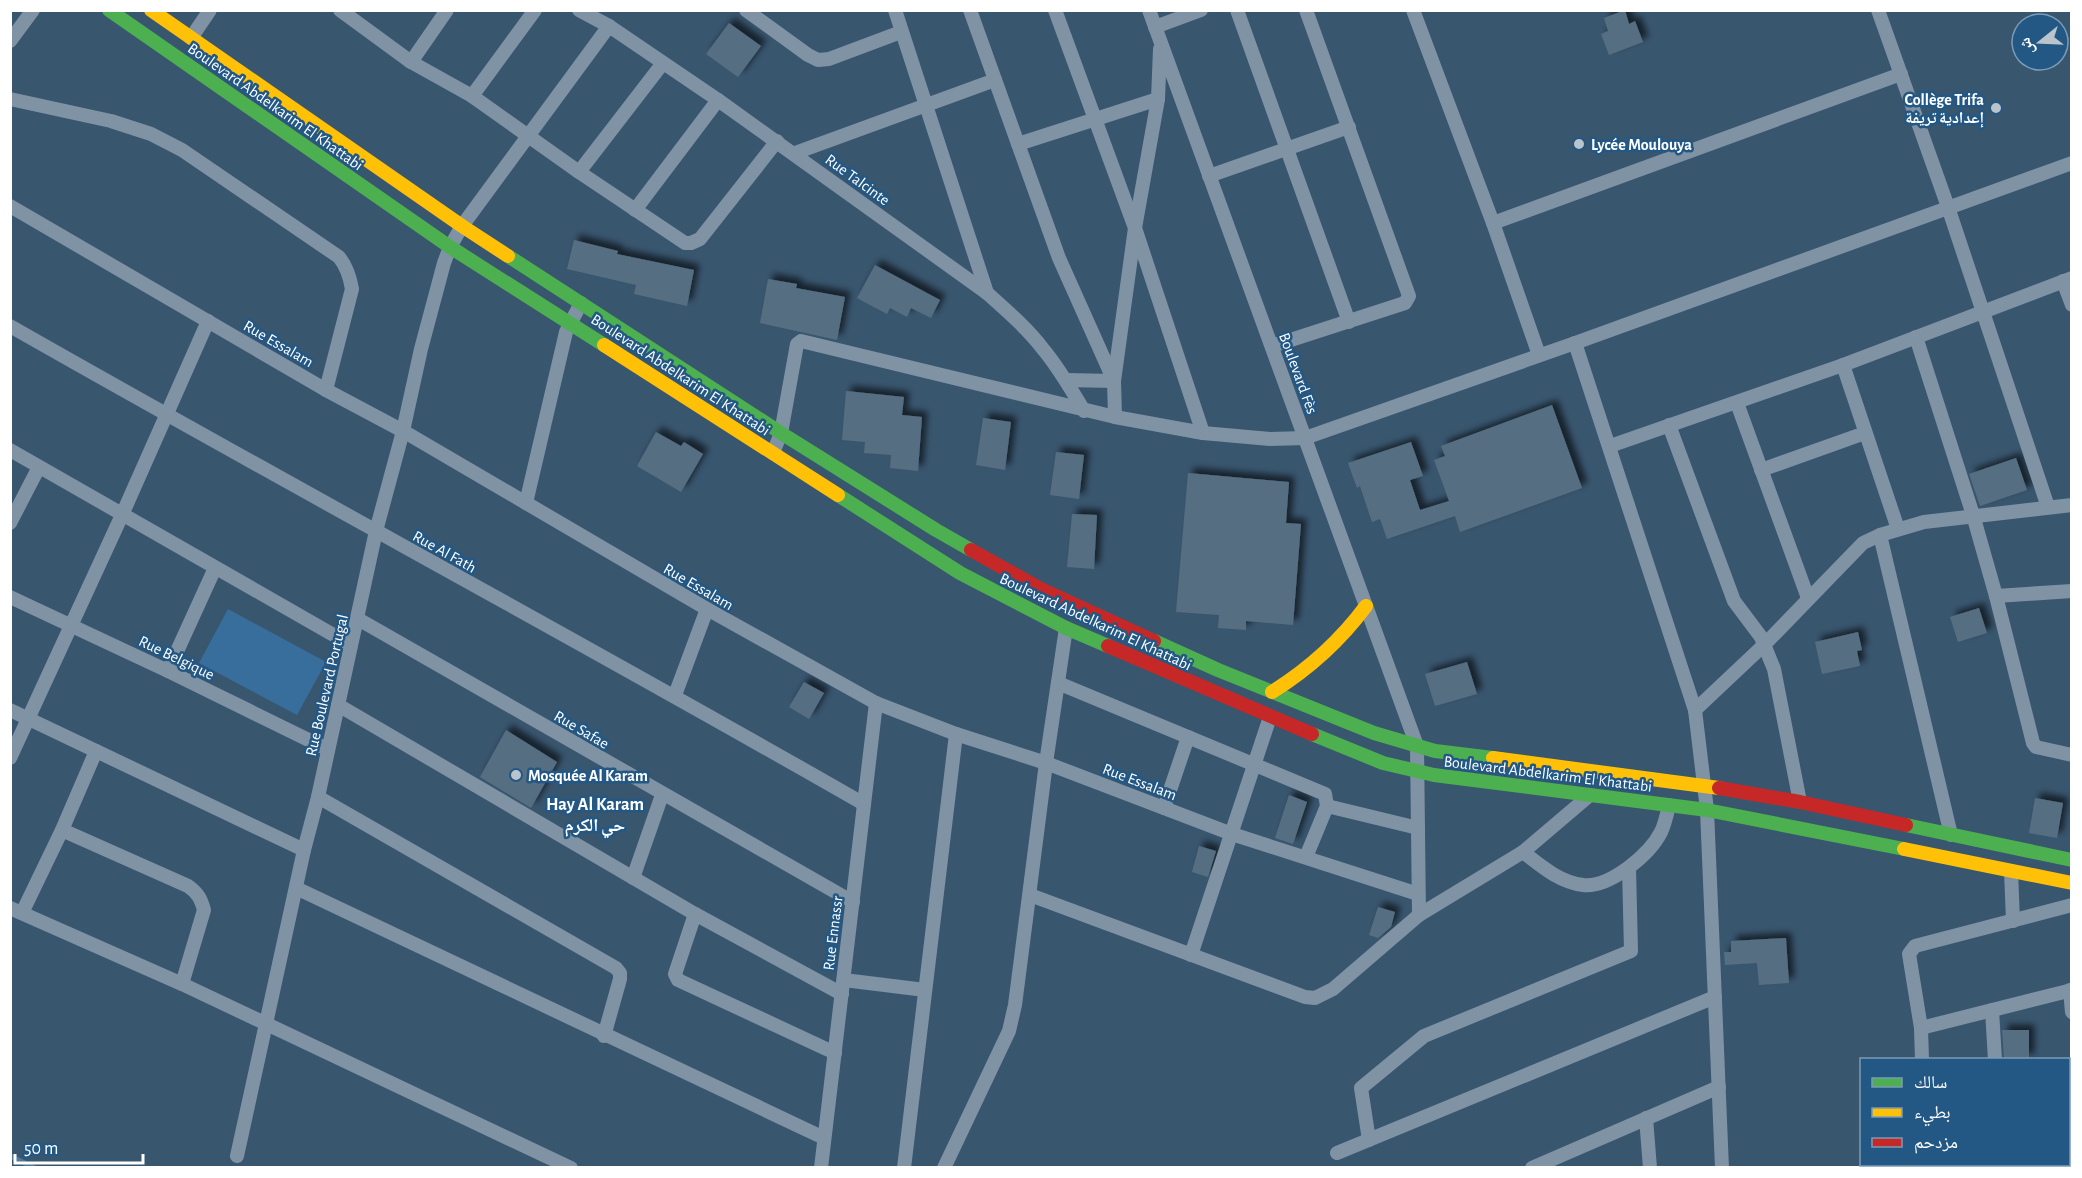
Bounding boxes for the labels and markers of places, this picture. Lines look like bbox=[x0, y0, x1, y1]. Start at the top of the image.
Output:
place label: Collège Trifa إعدادية تريفة bbox=[1905, 92, 1984, 128]
marker: Collège Trifa إعدادية تريفة bbox=[1989, 101, 2003, 115]
marker: Lycée Moulouya bbox=[1572, 137, 1586, 151]
place label: Lycée Moulouya bbox=[1591, 137, 1692, 154]
marker: Mosquée Al Karam bbox=[509, 768, 523, 782]
place label: Mosquée Al Karam bbox=[528, 768, 648, 784]

